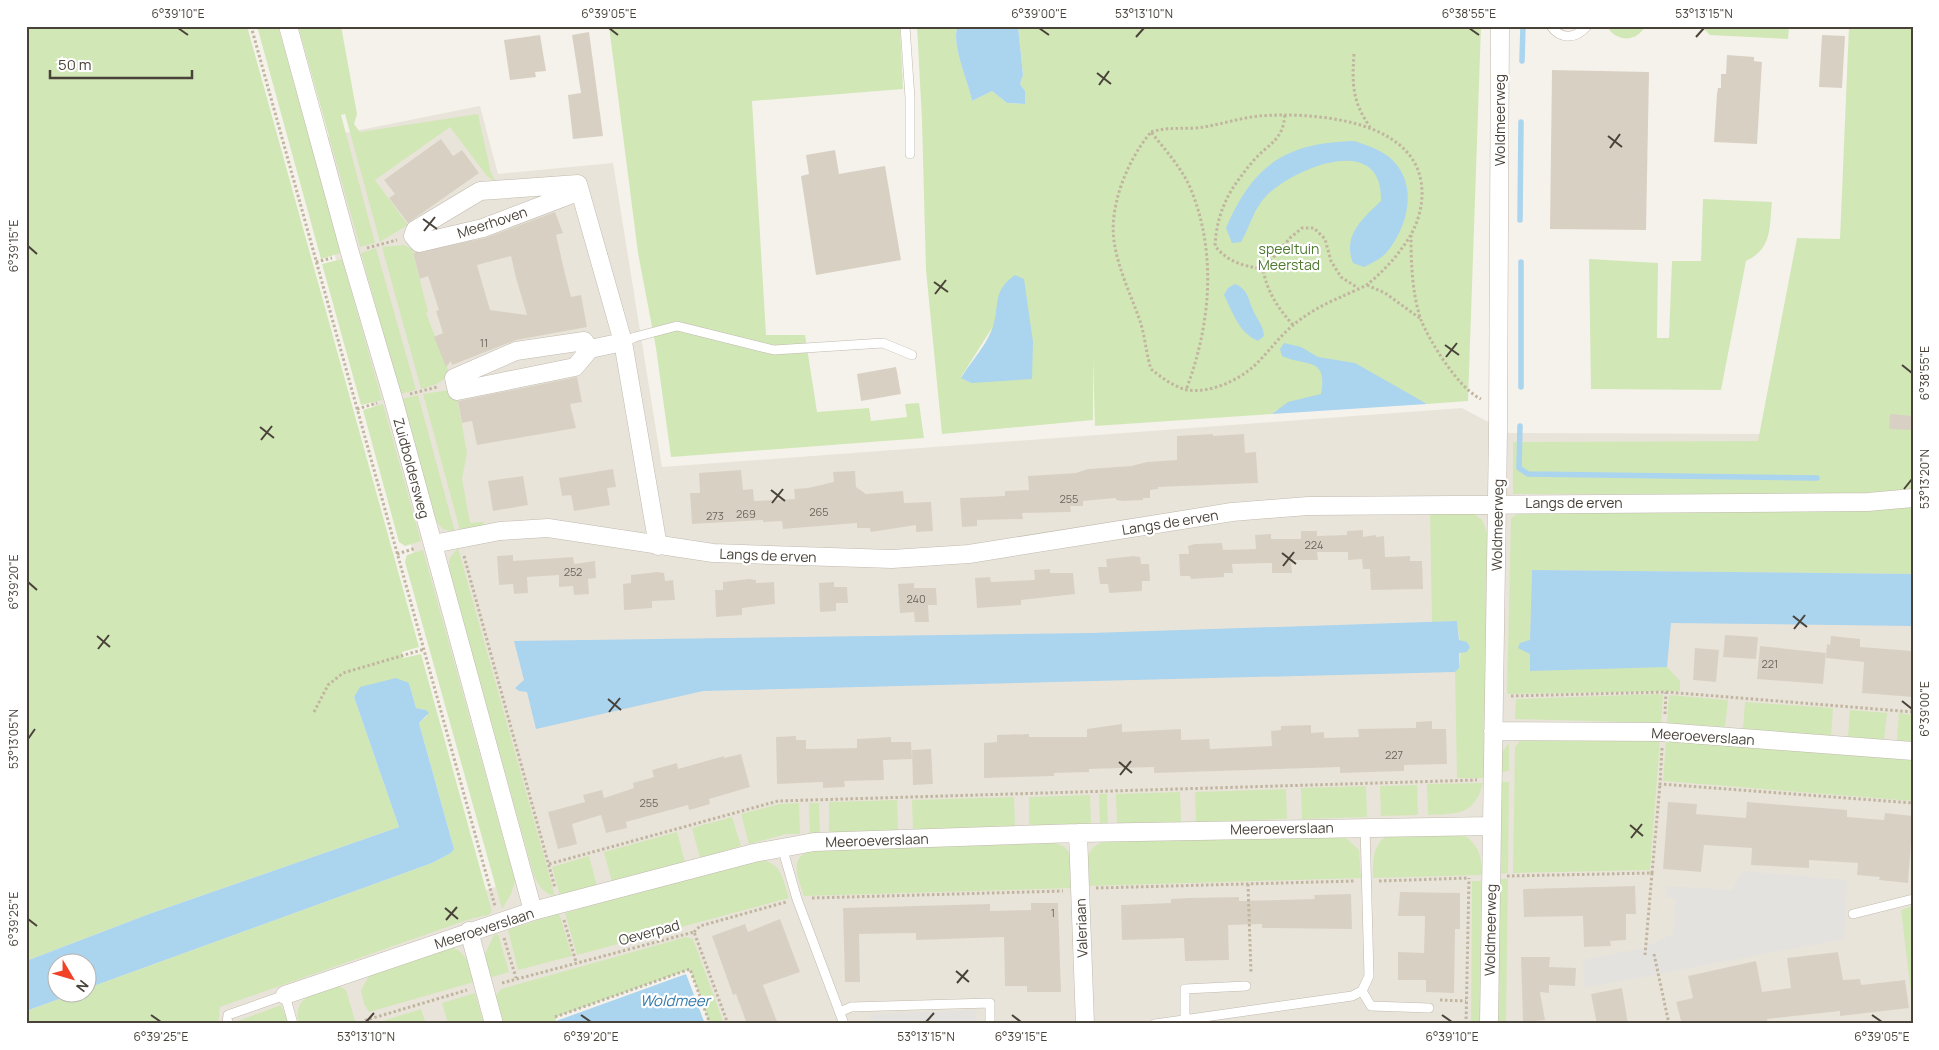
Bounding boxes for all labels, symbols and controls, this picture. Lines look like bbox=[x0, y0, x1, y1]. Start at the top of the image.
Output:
text: 6°39'10"E bbox=[151, 5, 205, 22]
text: 6°39'05"E bbox=[581, 5, 637, 22]
text: 6°39'00"E bbox=[1011, 5, 1067, 22]
text: 53°13'10"N bbox=[1115, 5, 1173, 22]
text: 6°38'55"E bbox=[1442, 5, 1496, 22]
text: 53°13'15"N bbox=[1675, 5, 1733, 22]
scale bar bbox=[50, 48, 192, 80]
text: 50 m bbox=[58, 54, 92, 75]
street label: Woldmeerweg bbox=[1490, 74, 1509, 166]
street label: Meerhoven bbox=[455, 202, 529, 242]
text: 6°39'15"E bbox=[5, 220, 22, 272]
park label: speeltuin Meerstad bbox=[1258, 239, 1320, 274]
house number: 11 bbox=[480, 335, 488, 350]
text: 6°38'55"E bbox=[1916, 346, 1933, 400]
street label: Zuidboldersweg bbox=[389, 416, 435, 520]
text: 53°13'20"N bbox=[1916, 449, 1933, 509]
street label: Woldmeerweg bbox=[1487, 479, 1507, 571]
house number: 255 bbox=[1060, 491, 1078, 506]
street label: Langs de erven bbox=[1525, 493, 1623, 512]
house number: 265 bbox=[809, 504, 829, 519]
street label: Langs de erven bbox=[1120, 505, 1220, 539]
house number: 269 bbox=[736, 506, 756, 521]
house number: 273 bbox=[706, 508, 724, 523]
house number: 224 bbox=[1305, 537, 1323, 552]
street label: Langs de erven bbox=[719, 544, 817, 566]
text: 6°39'20"E bbox=[5, 554, 22, 610]
house number: 252 bbox=[564, 564, 582, 579]
house number: 240 bbox=[906, 591, 926, 606]
house number: 221 bbox=[1762, 656, 1778, 671]
text: 6°39'00"E bbox=[1916, 681, 1933, 737]
text: 53°13'05"N bbox=[5, 709, 22, 769]
street label: Meeroeverslaan bbox=[1651, 723, 1755, 749]
house number: 227 bbox=[1385, 747, 1403, 762]
house number: 255 bbox=[640, 795, 658, 810]
street label: Meeroeverslaan bbox=[1230, 818, 1334, 838]
street label: Meeroeverslaan bbox=[825, 829, 929, 851]
street label: Woldmeerweg bbox=[1480, 884, 1500, 976]
text: 6°39'25"E bbox=[5, 891, 22, 946]
street label: Valeriaan bbox=[1070, 898, 1092, 958]
street label: Meeroeverslaan bbox=[432, 903, 536, 953]
house number: 1 bbox=[1051, 905, 1055, 920]
street label: Oeverpad bbox=[616, 915, 682, 949]
north arrow bbox=[48, 952, 98, 1002]
text: N bbox=[72, 976, 93, 996]
water label: Woldmeer bbox=[640, 990, 713, 1011]
text: 6°39'25"E bbox=[134, 1028, 189, 1045]
text: 53°13'10"N bbox=[337, 1028, 395, 1045]
text: 6°39'20"E bbox=[563, 1028, 619, 1045]
text: 53°13'15"N bbox=[897, 1028, 955, 1045]
text: 6°39'15"E bbox=[995, 1028, 1047, 1045]
text: 6°39'10"E bbox=[1425, 1028, 1479, 1045]
text: 6°39'05"E bbox=[1854, 1028, 1910, 1045]

